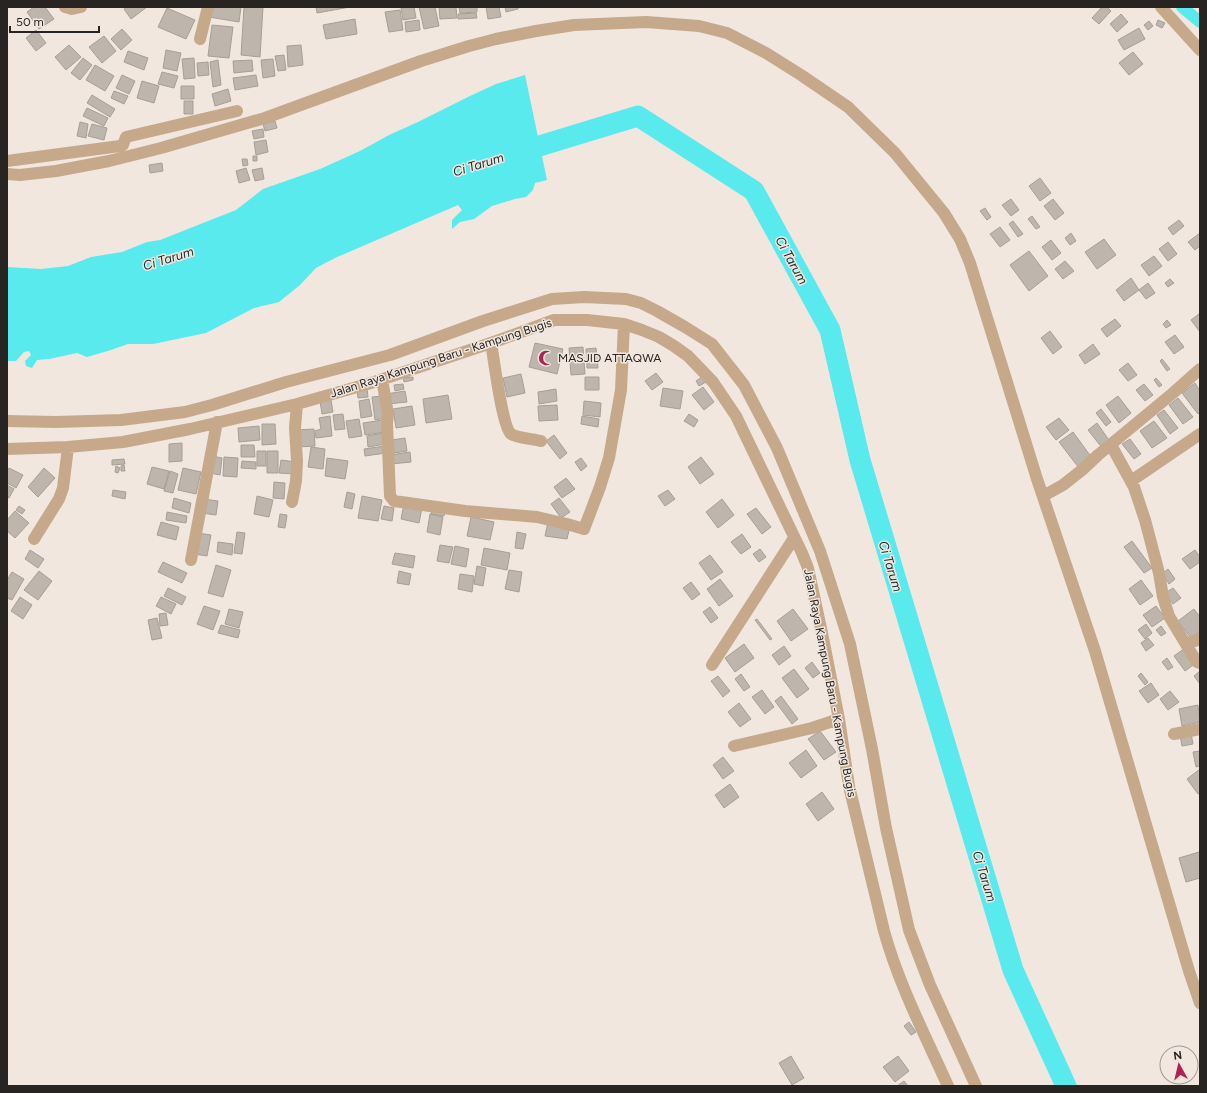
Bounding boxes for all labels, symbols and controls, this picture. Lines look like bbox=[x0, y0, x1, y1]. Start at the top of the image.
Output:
scale bar bbox=[10, 8, 99, 34]
text: 50 m bbox=[16, 15, 44, 29]
water label: Ci Tarum bbox=[451, 150, 505, 179]
water label: Ci Tarum bbox=[772, 234, 811, 287]
water label: Ci Tarum bbox=[141, 244, 195, 273]
street label: Jalan Raya Kampung Baru - Kampung Bugis bbox=[328, 315, 554, 401]
mosque icon: MASJID ATTAQWA bbox=[537, 349, 555, 367]
place label: MASJID ATTAQWA bbox=[558, 351, 661, 365]
water label: Ci Tarum bbox=[876, 539, 905, 593]
street label: Jalan Raya Kampung Baru - Kampung Bugis bbox=[801, 568, 859, 799]
water label: Ci Tarum bbox=[970, 849, 999, 903]
north arrow bbox=[1159, 1045, 1199, 1085]
text: N bbox=[1173, 1049, 1183, 1063]

